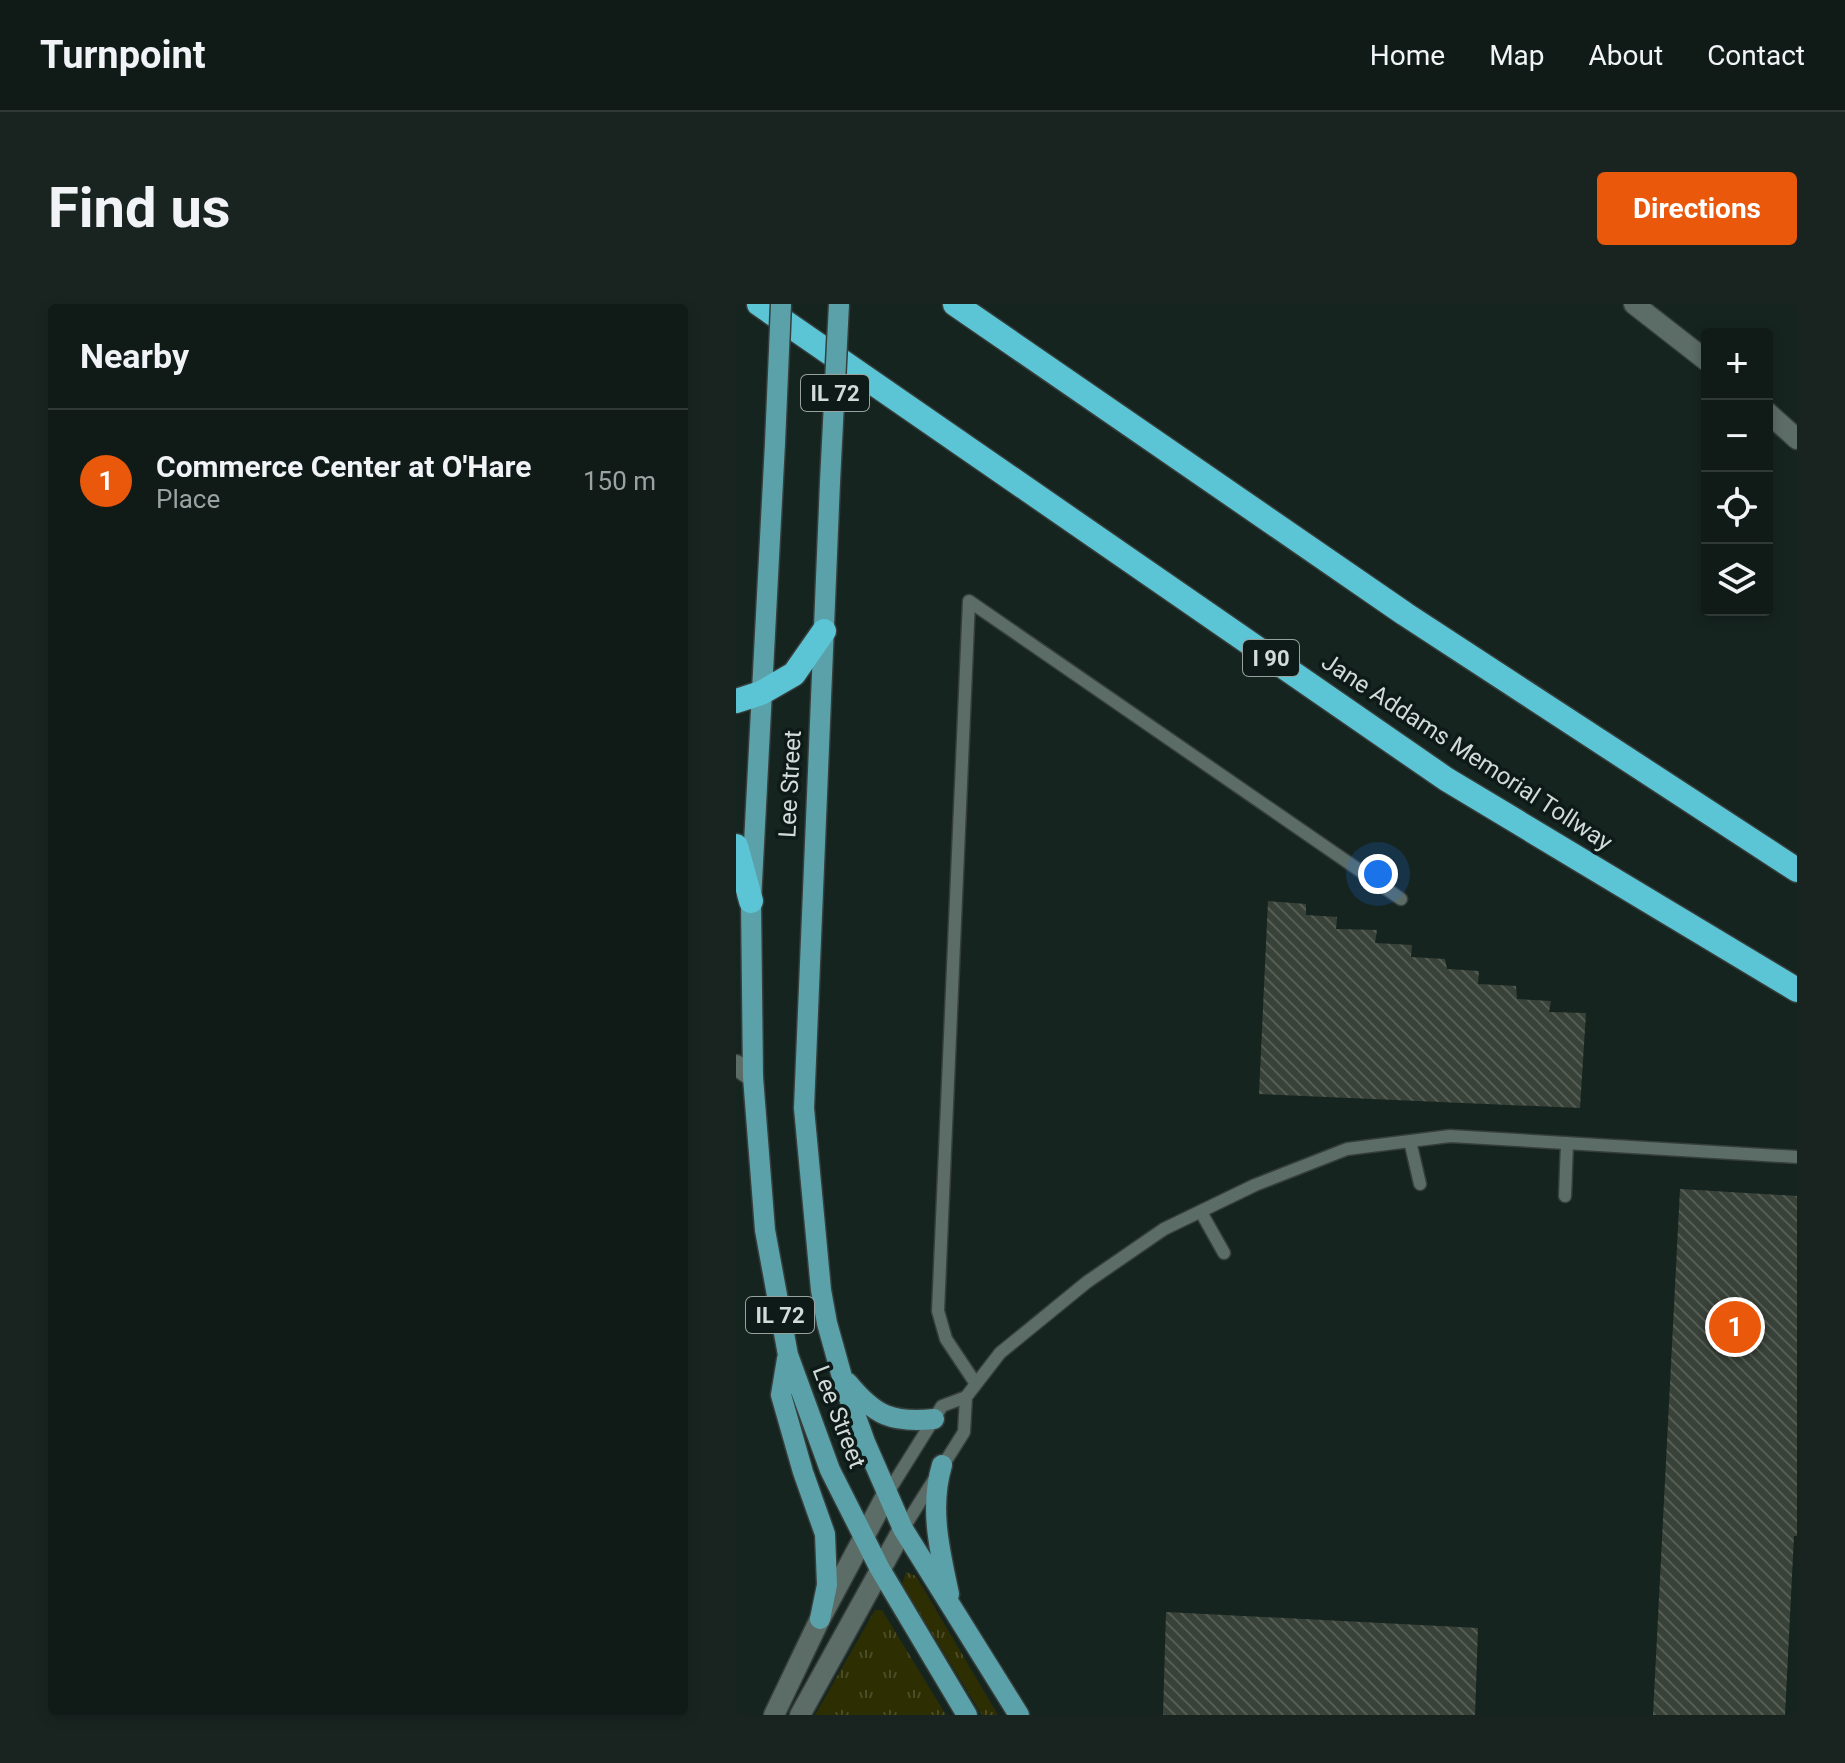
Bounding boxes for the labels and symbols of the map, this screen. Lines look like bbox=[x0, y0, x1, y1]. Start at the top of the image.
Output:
road number: IL 72 bbox=[801, 375, 869, 411]
road number: I 90 bbox=[1243, 640, 1299, 676]
street label: Jane Addams Memorial Tollway bbox=[1316, 647, 1618, 857]
street label: Lee Street bbox=[773, 729, 807, 838]
your location bbox=[1358, 854, 1398, 894]
road number: IL 72 bbox=[746, 1297, 814, 1333]
pin: 1 bbox=[1709, 1297, 1761, 1357]
street label: Lee Street bbox=[807, 1362, 871, 1472]

